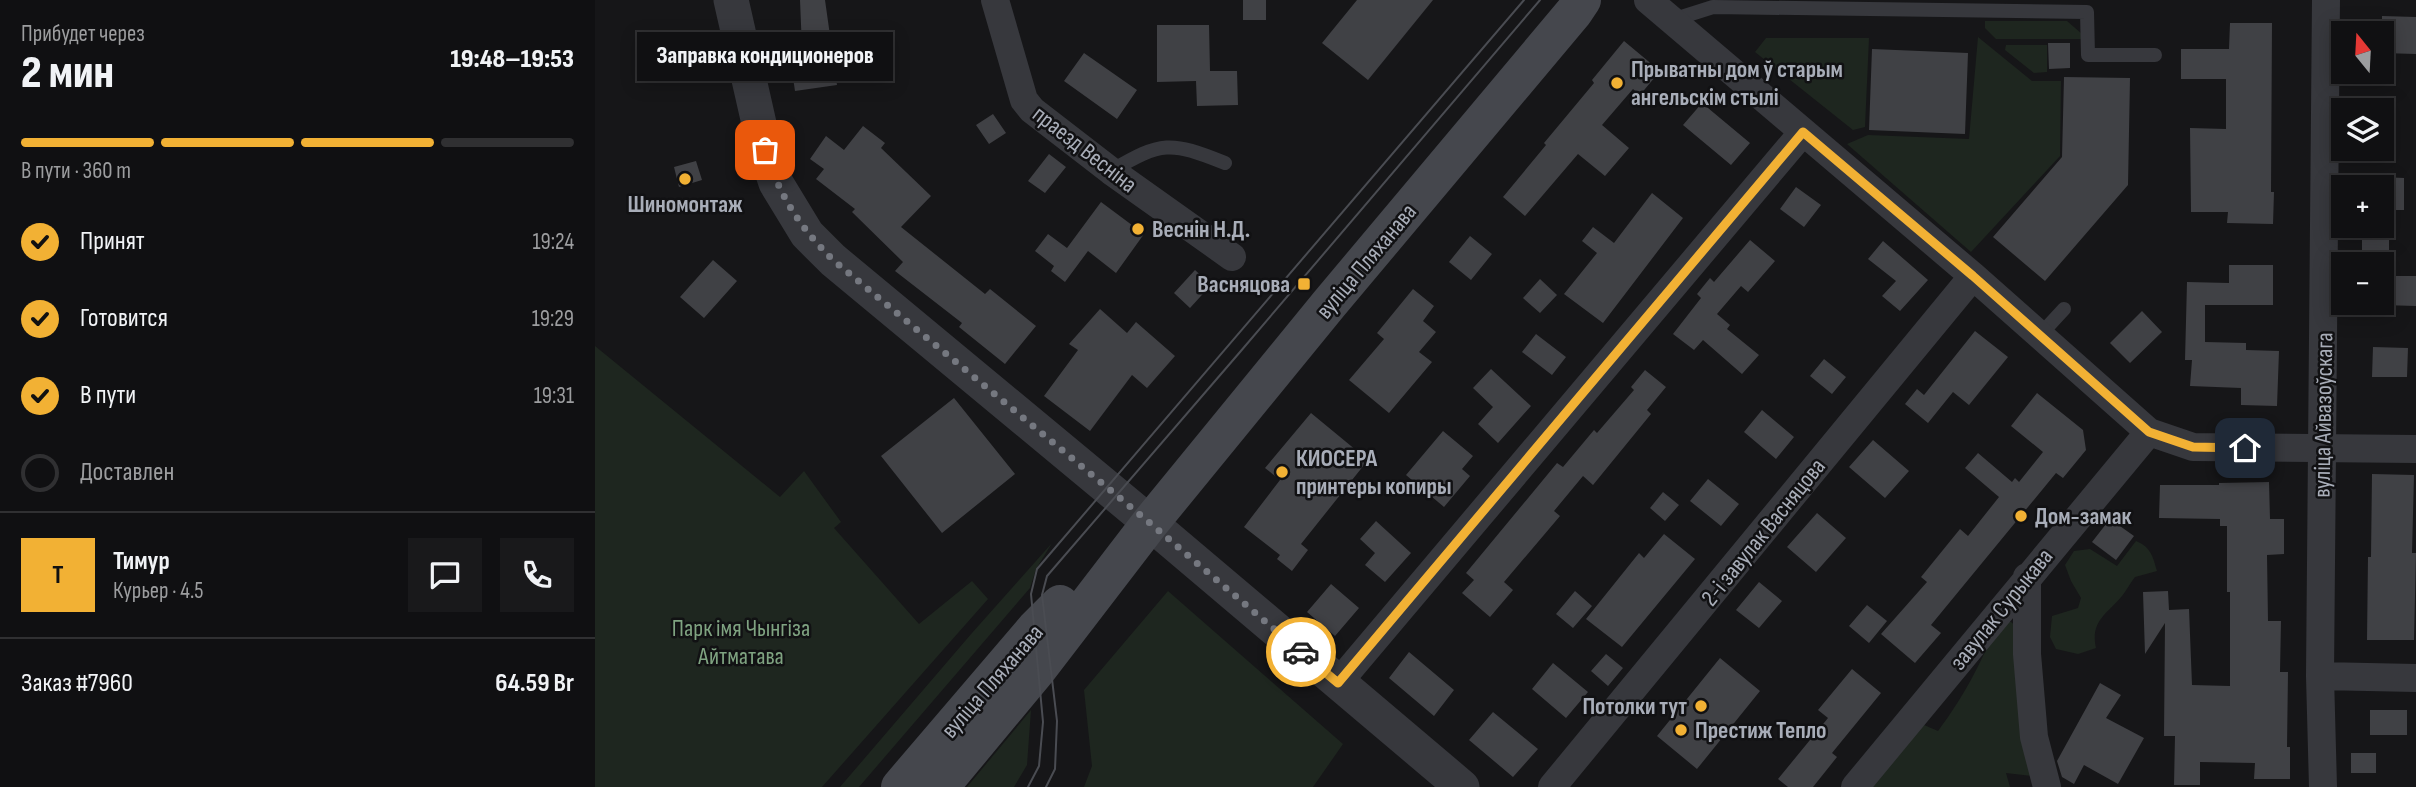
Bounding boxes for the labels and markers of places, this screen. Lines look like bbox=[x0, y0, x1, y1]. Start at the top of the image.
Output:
callout: Заправка кондиционеров bbox=[637, 31, 893, 80]
place label: Прыватны дом ў старым ангельскім стылі bbox=[1631, 55, 1843, 112]
marker: Прыватны дом ў старым ангельскім стылі bbox=[1609, 75, 1625, 91]
pin bbox=[735, 120, 795, 180]
marker: Шиномонтаж bbox=[677, 171, 693, 187]
place label: Шиномонтаж bbox=[627, 190, 743, 219]
place label: Веснін Н.Д. bbox=[1152, 215, 1250, 244]
marker: Веснін Н.Д. bbox=[1130, 221, 1146, 237]
place label: Васняцова bbox=[1197, 270, 1290, 299]
marker: Васняцова bbox=[1296, 276, 1312, 292]
pin bbox=[2215, 418, 2275, 478]
place label: КИОСЕРА принтеры копиры bbox=[1296, 444, 1451, 501]
marker: КИОСЕРА принтеры копиры bbox=[1274, 464, 1290, 480]
place label: Дом-замак bbox=[2035, 502, 2132, 531]
marker: Дом-замак bbox=[2013, 508, 2029, 524]
place label: Потолки тут bbox=[1582, 692, 1687, 721]
marker: Потолки тут bbox=[1693, 698, 1709, 714]
place label: Престиж Тепло bbox=[1695, 716, 1827, 745]
marker: Престиж Тепло bbox=[1673, 722, 1689, 738]

